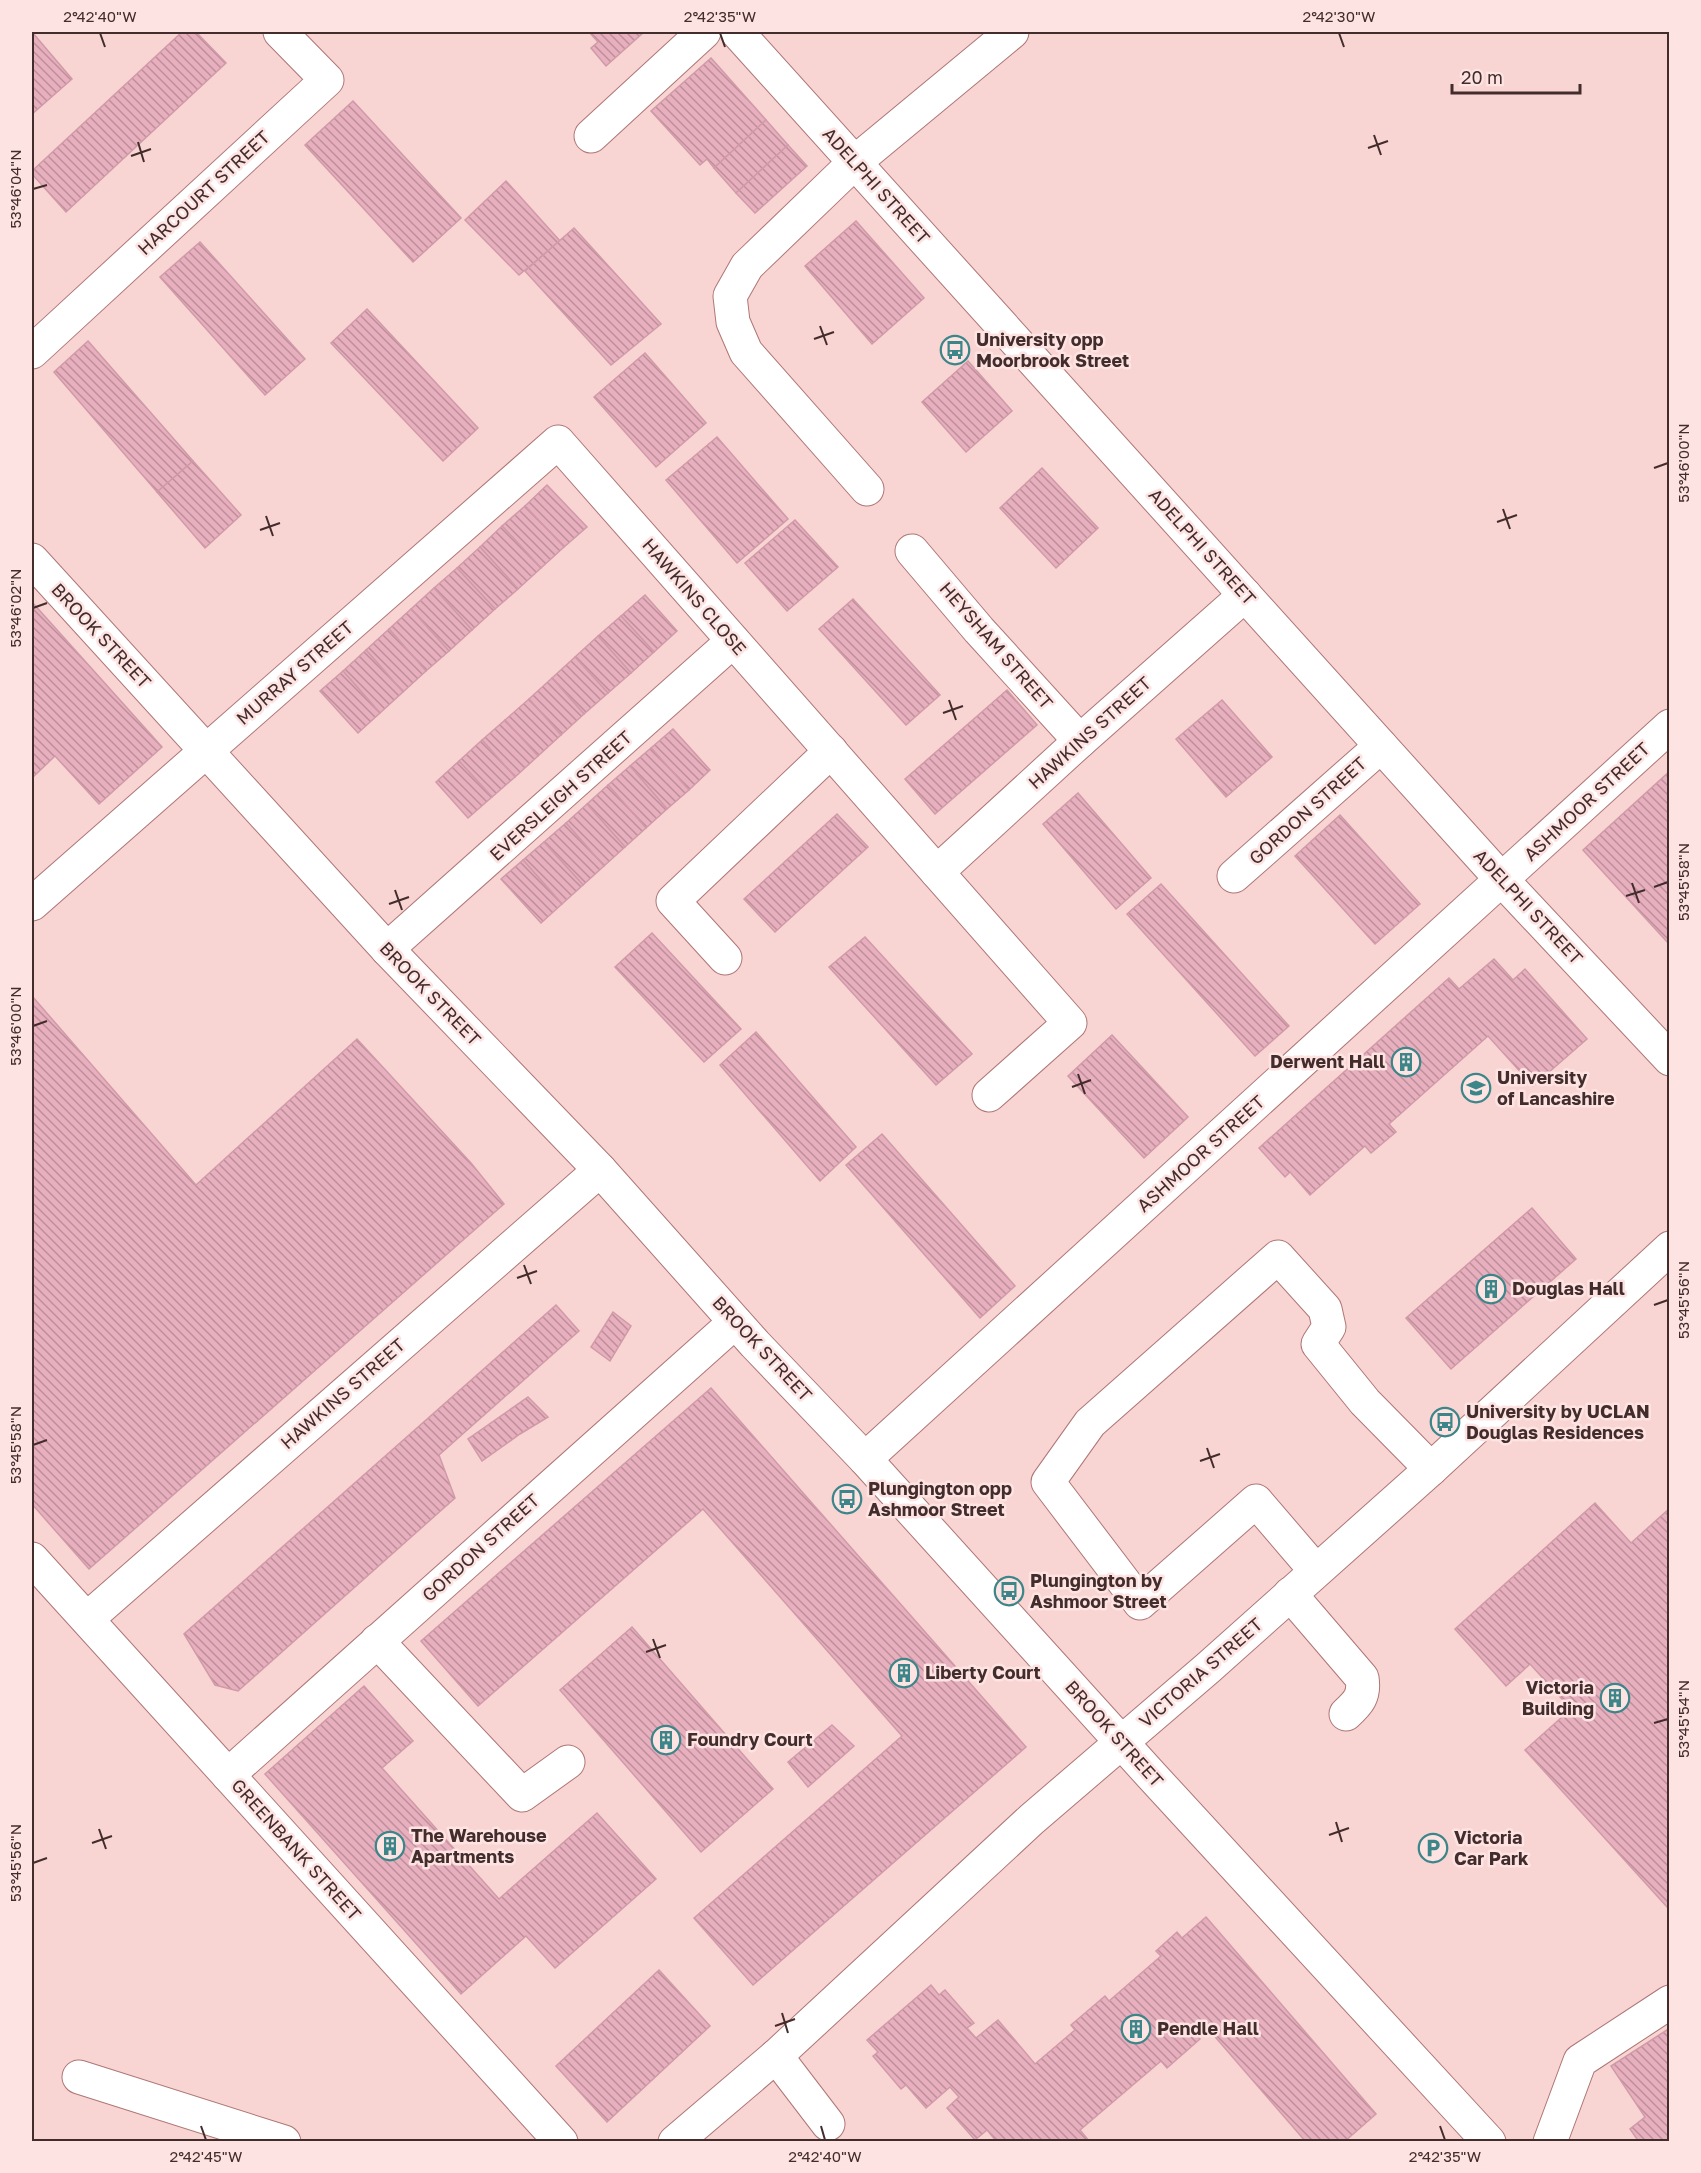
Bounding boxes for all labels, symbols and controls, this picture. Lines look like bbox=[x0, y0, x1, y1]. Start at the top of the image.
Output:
text: 2°42'40"W bbox=[63, 7, 137, 25]
text: 2°42'35"W bbox=[684, 7, 756, 25]
text: 2°42'30"W bbox=[1303, 7, 1375, 25]
scale bar bbox=[1452, 57, 1580, 95]
text: 20 m bbox=[1461, 66, 1503, 88]
street label: ADELPHI STREET bbox=[819, 122, 935, 248]
street label: HARCOURT STREET bbox=[133, 125, 274, 259]
text: 53°46'04"N bbox=[6, 149, 24, 229]
place label: University opp Moorbrook Street bbox=[976, 328, 1129, 371]
bus stop icon: University opp Moorbrook Street bbox=[939, 334, 971, 366]
text: 53°46'00"N bbox=[1674, 423, 1692, 503]
street label: ADELPHI STREET bbox=[1145, 483, 1261, 609]
street label: HAWKINS CLOSE bbox=[638, 534, 751, 659]
text: 53°46'02"N bbox=[6, 569, 24, 647]
street label: HEYSHAM STREET bbox=[936, 577, 1058, 713]
street label: BROOK STREET bbox=[47, 578, 156, 693]
street label: MURRAY STREET bbox=[231, 616, 357, 729]
street label: HAWKINS STREET bbox=[1023, 671, 1155, 793]
street label: EVERSLEIGH STREET bbox=[485, 726, 636, 865]
street label: ASHMOOR STREET bbox=[1519, 737, 1654, 865]
street label: GORDON STREET bbox=[1244, 752, 1371, 869]
text: 53°45'58"N bbox=[1674, 843, 1692, 921]
street label: ADELPHI STREET bbox=[1470, 844, 1588, 969]
street label: BROOK STREET bbox=[376, 937, 486, 1050]
text: 53°46'00"N bbox=[6, 986, 24, 1066]
building icon: Derwent Hall bbox=[1390, 1046, 1422, 1078]
place label: Derwent Hall bbox=[1270, 1050, 1385, 1072]
place label: University of Lancashire bbox=[1497, 1066, 1615, 1109]
school or university icon: University of Lancashire bbox=[1460, 1072, 1492, 1104]
street label: ASHMOOR STREET bbox=[1132, 1090, 1269, 1216]
text: 53°45'56"N bbox=[1674, 1261, 1692, 1339]
building icon: Douglas Hall bbox=[1475, 1273, 1507, 1305]
place label: Douglas Hall bbox=[1512, 1277, 1625, 1299]
street label: BROOK STREET bbox=[708, 1291, 817, 1406]
street label: HAWKINS STREET bbox=[276, 1333, 409, 1453]
place label: University by UCLAN Douglas Residences bbox=[1466, 1400, 1650, 1443]
text: 53°45'58"N bbox=[6, 1406, 24, 1484]
bus stop icon: University by UCLAN Douglas Residences bbox=[1429, 1406, 1461, 1438]
place label: Plungington opp Ashmoor Street bbox=[868, 1477, 1012, 1520]
bus stop icon: Plungington opp Ashmoor Street bbox=[831, 1483, 863, 1515]
street label: GORDON STREET bbox=[417, 1489, 544, 1606]
place label: Plungington by Ashmoor Street bbox=[1030, 1569, 1167, 1612]
bus stop icon: Plungington by Ashmoor Street bbox=[993, 1575, 1025, 1607]
street label: VICTORIA STREET bbox=[1134, 1613, 1267, 1732]
building icon: Liberty Court bbox=[888, 1657, 920, 1689]
place label: Liberty Court bbox=[925, 1661, 1041, 1683]
street label: BROOK STREET bbox=[1061, 1675, 1168, 1791]
place label: Victoria Building bbox=[1522, 1676, 1594, 1719]
text: 53°45'54"N bbox=[1674, 1680, 1692, 1758]
building icon: Victoria Building bbox=[1599, 1682, 1631, 1714]
building icon: Foundry Court bbox=[650, 1724, 682, 1756]
place label: Foundry Court bbox=[687, 1728, 813, 1750]
street label: GREENBANK STREET bbox=[227, 1774, 366, 1925]
text: 53°45'56"N bbox=[6, 1824, 24, 1902]
place label: The Warehouse Apartments bbox=[411, 1824, 547, 1867]
place label: Victoria Car Park bbox=[1454, 1826, 1529, 1869]
building icon: The Warehouse Apartments bbox=[374, 1830, 406, 1862]
parking icon: Victoria Car Park bbox=[1417, 1832, 1449, 1864]
building icon: Pendle Hall bbox=[1120, 2013, 1152, 2045]
place label: Pendle Hall bbox=[1157, 2017, 1259, 2039]
text: 2°42'45"W bbox=[170, 2147, 242, 2165]
text: 2°42'40"W bbox=[788, 2147, 862, 2165]
text: 2°42'35"W bbox=[1409, 2147, 1481, 2165]

